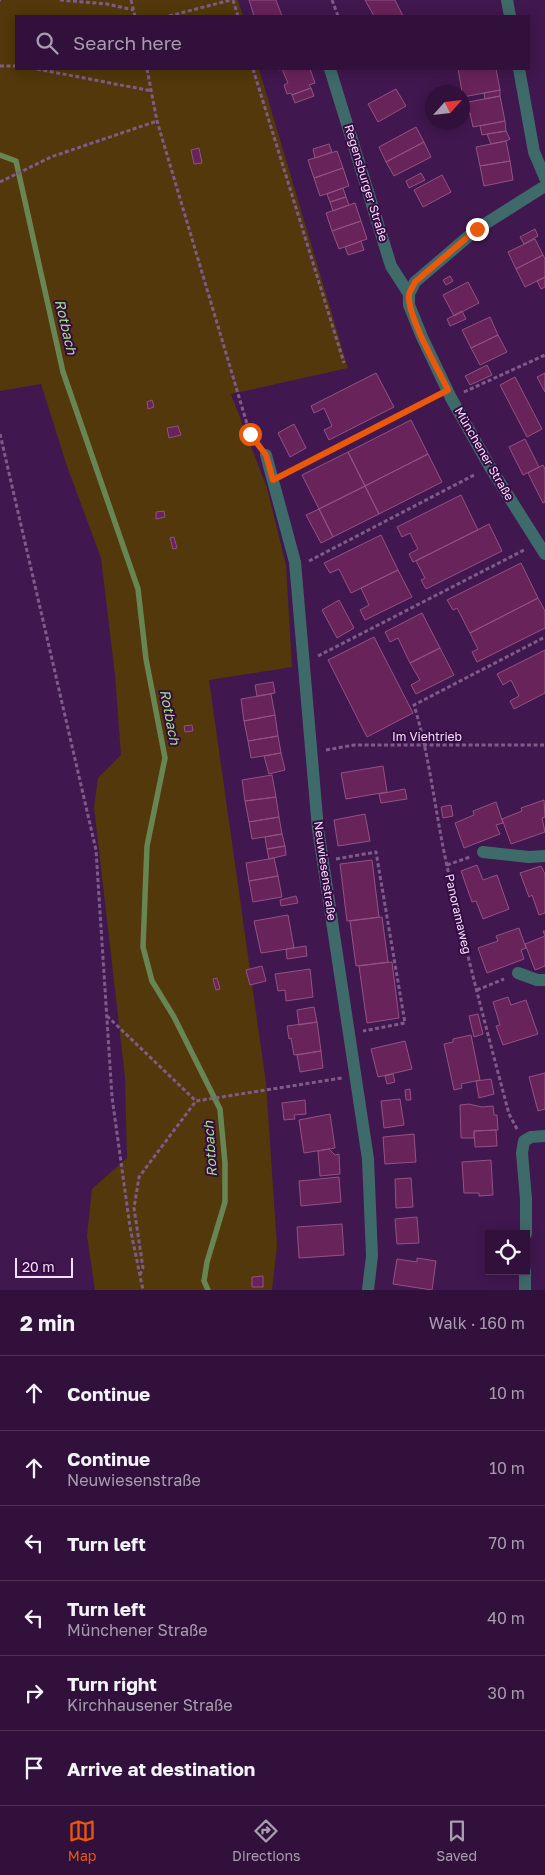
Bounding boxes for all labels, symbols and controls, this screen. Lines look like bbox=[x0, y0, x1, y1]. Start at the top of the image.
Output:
search box bbox=[15, 15, 530, 70]
icon: search bbox=[33, 29, 61, 57]
text: Search here bbox=[73, 31, 182, 54]
north arrow bbox=[425, 85, 470, 130]
street label: Regensburger Straße bbox=[341, 122, 391, 243]
route end bbox=[466, 218, 489, 241]
water label: Rotbach bbox=[52, 298, 81, 358]
street label: Münchener Straße bbox=[452, 404, 517, 503]
route start bbox=[239, 423, 262, 446]
water label: Rotbach bbox=[157, 688, 184, 747]
street label: Im Viehtrieb bbox=[392, 729, 462, 744]
street label: Neuwiesenstraße bbox=[311, 820, 340, 922]
street label: Panoramaweg bbox=[442, 872, 475, 955]
water label: Rotbach bbox=[199, 1119, 220, 1178]
map controls bbox=[485, 1230, 530, 1275]
button: locate bbox=[485, 1230, 530, 1275]
scale bar bbox=[15, 1255, 72, 1278]
text: 20 m bbox=[22, 1258, 55, 1275]
text: 2 min bbox=[20, 1310, 75, 1336]
text: Walk · 160 m bbox=[429, 1313, 525, 1333]
icon: ahead bbox=[20, 1379, 48, 1407]
text: Continue bbox=[67, 1382, 150, 1405]
text: 10 m bbox=[489, 1383, 525, 1403]
text: Continue bbox=[67, 1447, 150, 1470]
icon: ahead bbox=[20, 1454, 48, 1482]
text: 10 m bbox=[489, 1458, 525, 1478]
text: Neuwiesenstraße bbox=[67, 1470, 201, 1490]
icon: left bbox=[20, 1529, 48, 1557]
text: Turn left bbox=[67, 1532, 146, 1555]
text: 70 m bbox=[488, 1533, 525, 1553]
text: Turn left bbox=[67, 1597, 146, 1620]
icon: left bbox=[20, 1604, 48, 1632]
text: 40 m bbox=[487, 1608, 525, 1628]
text: Münchener Straße bbox=[67, 1620, 207, 1640]
text: Turn right bbox=[67, 1672, 157, 1695]
icon: right bbox=[20, 1679, 48, 1707]
text: 30 m bbox=[488, 1683, 525, 1703]
text: Kirchhausener Straße bbox=[67, 1695, 233, 1715]
icon: arrive bbox=[20, 1754, 48, 1782]
text: Arrive at destination bbox=[67, 1757, 255, 1780]
tab: Map bbox=[68, 1817, 96, 1864]
tab: Directions bbox=[232, 1817, 301, 1864]
tab: Saved bbox=[436, 1817, 477, 1864]

